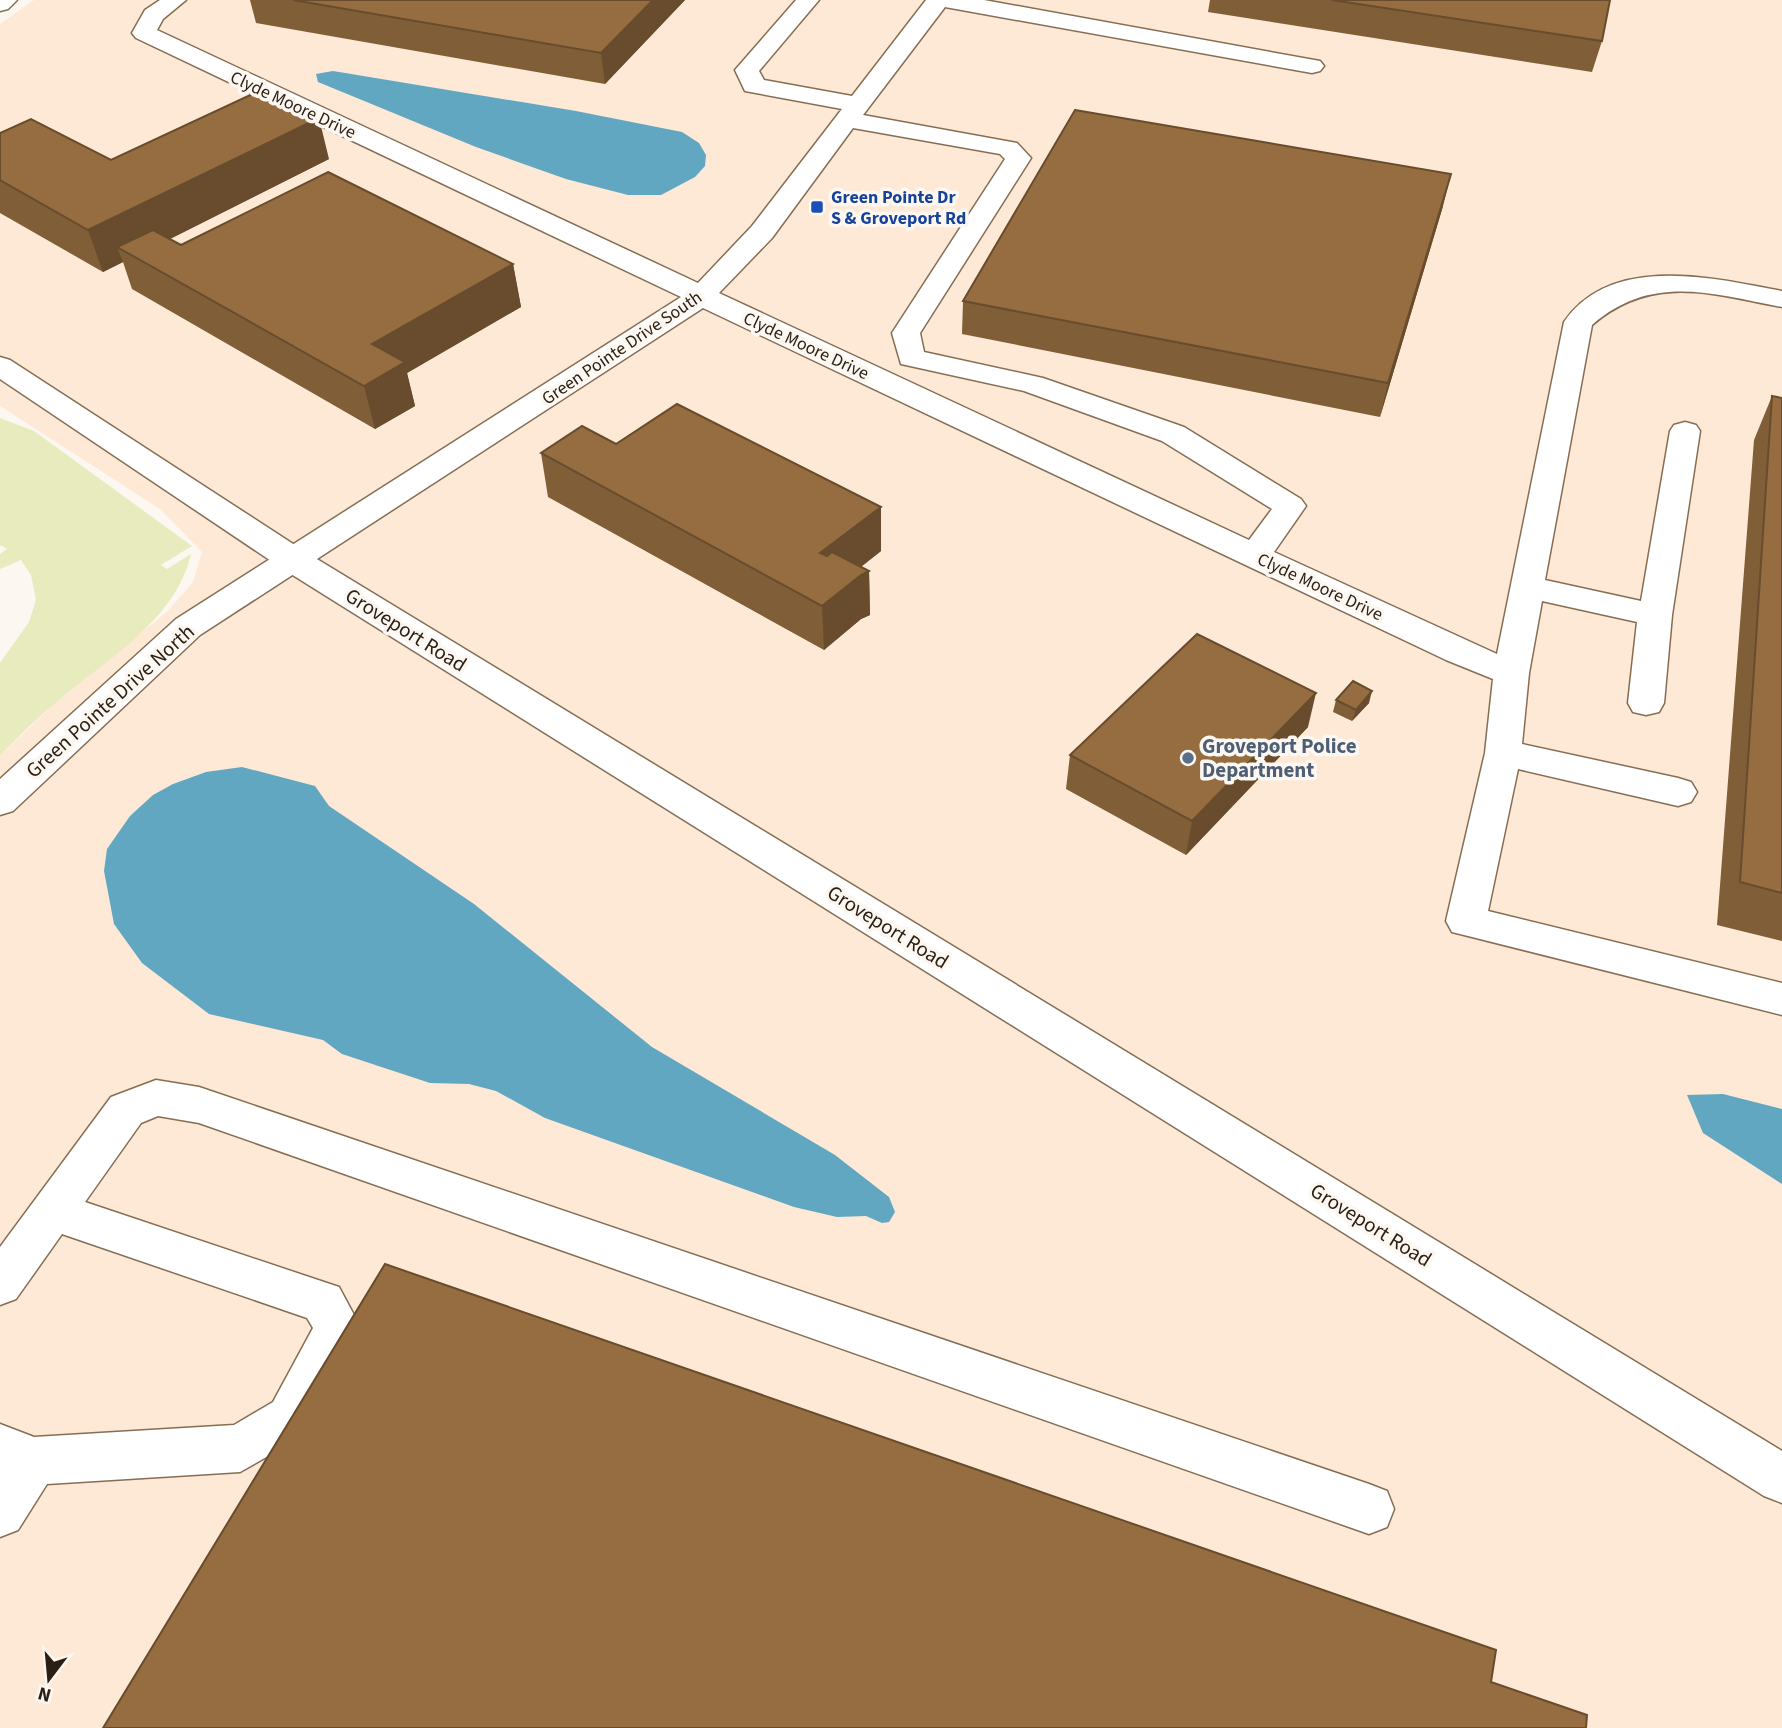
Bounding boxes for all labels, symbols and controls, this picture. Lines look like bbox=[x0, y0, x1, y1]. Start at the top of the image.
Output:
street label: Clyde Moore Drive bbox=[226, 65, 360, 145]
place label: Green Pointe Dr S & Groveport Rd bbox=[831, 185, 966, 231]
marker: Green Pointe Dr S & Groveport Rd bbox=[809, 199, 825, 215]
street label: Green Pointe Drive South bbox=[537, 285, 707, 411]
street label: Clyde Moore Drive bbox=[739, 306, 873, 386]
street label: Clyde Moore Drive bbox=[1253, 547, 1387, 627]
street label: Groveport Road bbox=[339, 581, 473, 679]
street label: Green Pointe Drive North bbox=[19, 617, 201, 785]
place label: Groveport Police Department bbox=[1202, 731, 1357, 785]
marker: Groveport Police Department bbox=[1180, 750, 1196, 766]
street label: Groveport Road bbox=[821, 878, 955, 976]
street label: Groveport Road bbox=[1304, 1176, 1438, 1274]
north arrow bbox=[14, 1644, 84, 1714]
text: N bbox=[35, 1679, 55, 1709]

